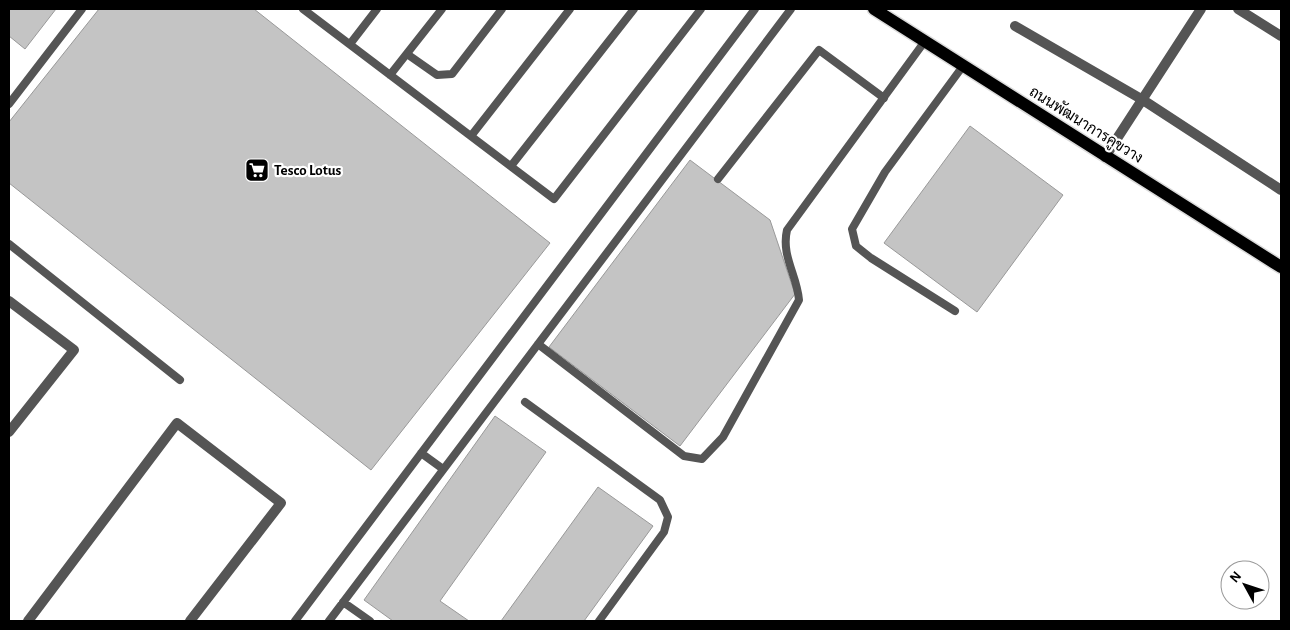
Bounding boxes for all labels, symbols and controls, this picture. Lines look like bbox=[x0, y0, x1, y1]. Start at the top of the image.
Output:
street label: ถนนพัฒนาการคูขวาง bbox=[1025, 82, 1147, 168]
supermarket icon: Tesco Lotus bbox=[244, 157, 270, 183]
place label: Tesco Lotus bbox=[274, 163, 342, 178]
north arrow bbox=[1220, 560, 1270, 610]
text: N bbox=[1227, 569, 1244, 586]

